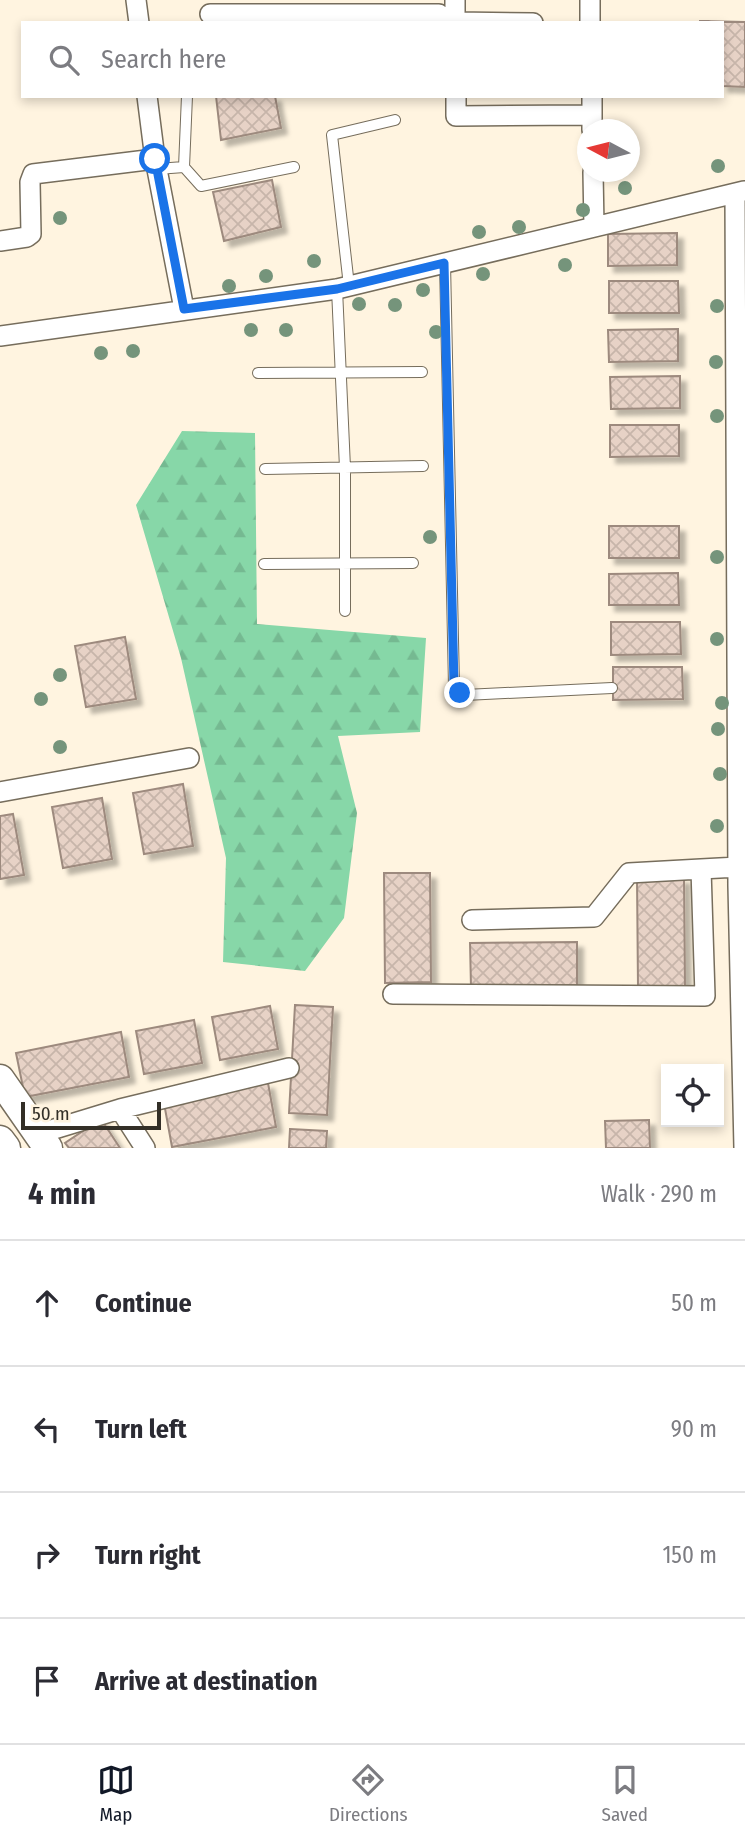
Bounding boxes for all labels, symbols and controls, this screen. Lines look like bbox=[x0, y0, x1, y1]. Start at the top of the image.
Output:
search box bbox=[21, 21, 724, 98]
icon: search bbox=[45, 41, 83, 79]
text: Search here bbox=[101, 44, 226, 75]
north arrow bbox=[577, 119, 640, 182]
route start bbox=[139, 143, 170, 174]
route end bbox=[444, 677, 475, 708]
map controls bbox=[661, 1064, 724, 1127]
button: locate bbox=[661, 1064, 724, 1127]
scale bar bbox=[21, 1099, 161, 1131]
text: 50 m bbox=[32, 1102, 70, 1125]
text: 4 min bbox=[28, 1176, 96, 1212]
text: Walk · 290 m bbox=[601, 1180, 717, 1208]
icon: ahead bbox=[28, 1284, 66, 1322]
text: Continue bbox=[95, 1288, 192, 1319]
text: 50 m bbox=[671, 1289, 717, 1317]
icon: left bbox=[28, 1410, 66, 1448]
text: Turn left bbox=[95, 1414, 187, 1445]
text: 90 m bbox=[671, 1415, 717, 1443]
icon: right bbox=[28, 1536, 66, 1574]
text: Turn right bbox=[95, 1540, 201, 1571]
text: 150 m bbox=[662, 1541, 717, 1569]
icon: arrive bbox=[28, 1662, 66, 1700]
text: Arrive at destination bbox=[95, 1666, 318, 1697]
tab: Map bbox=[97, 1761, 135, 1826]
tab: Directions bbox=[329, 1761, 408, 1826]
tab: Saved bbox=[602, 1761, 648, 1826]

